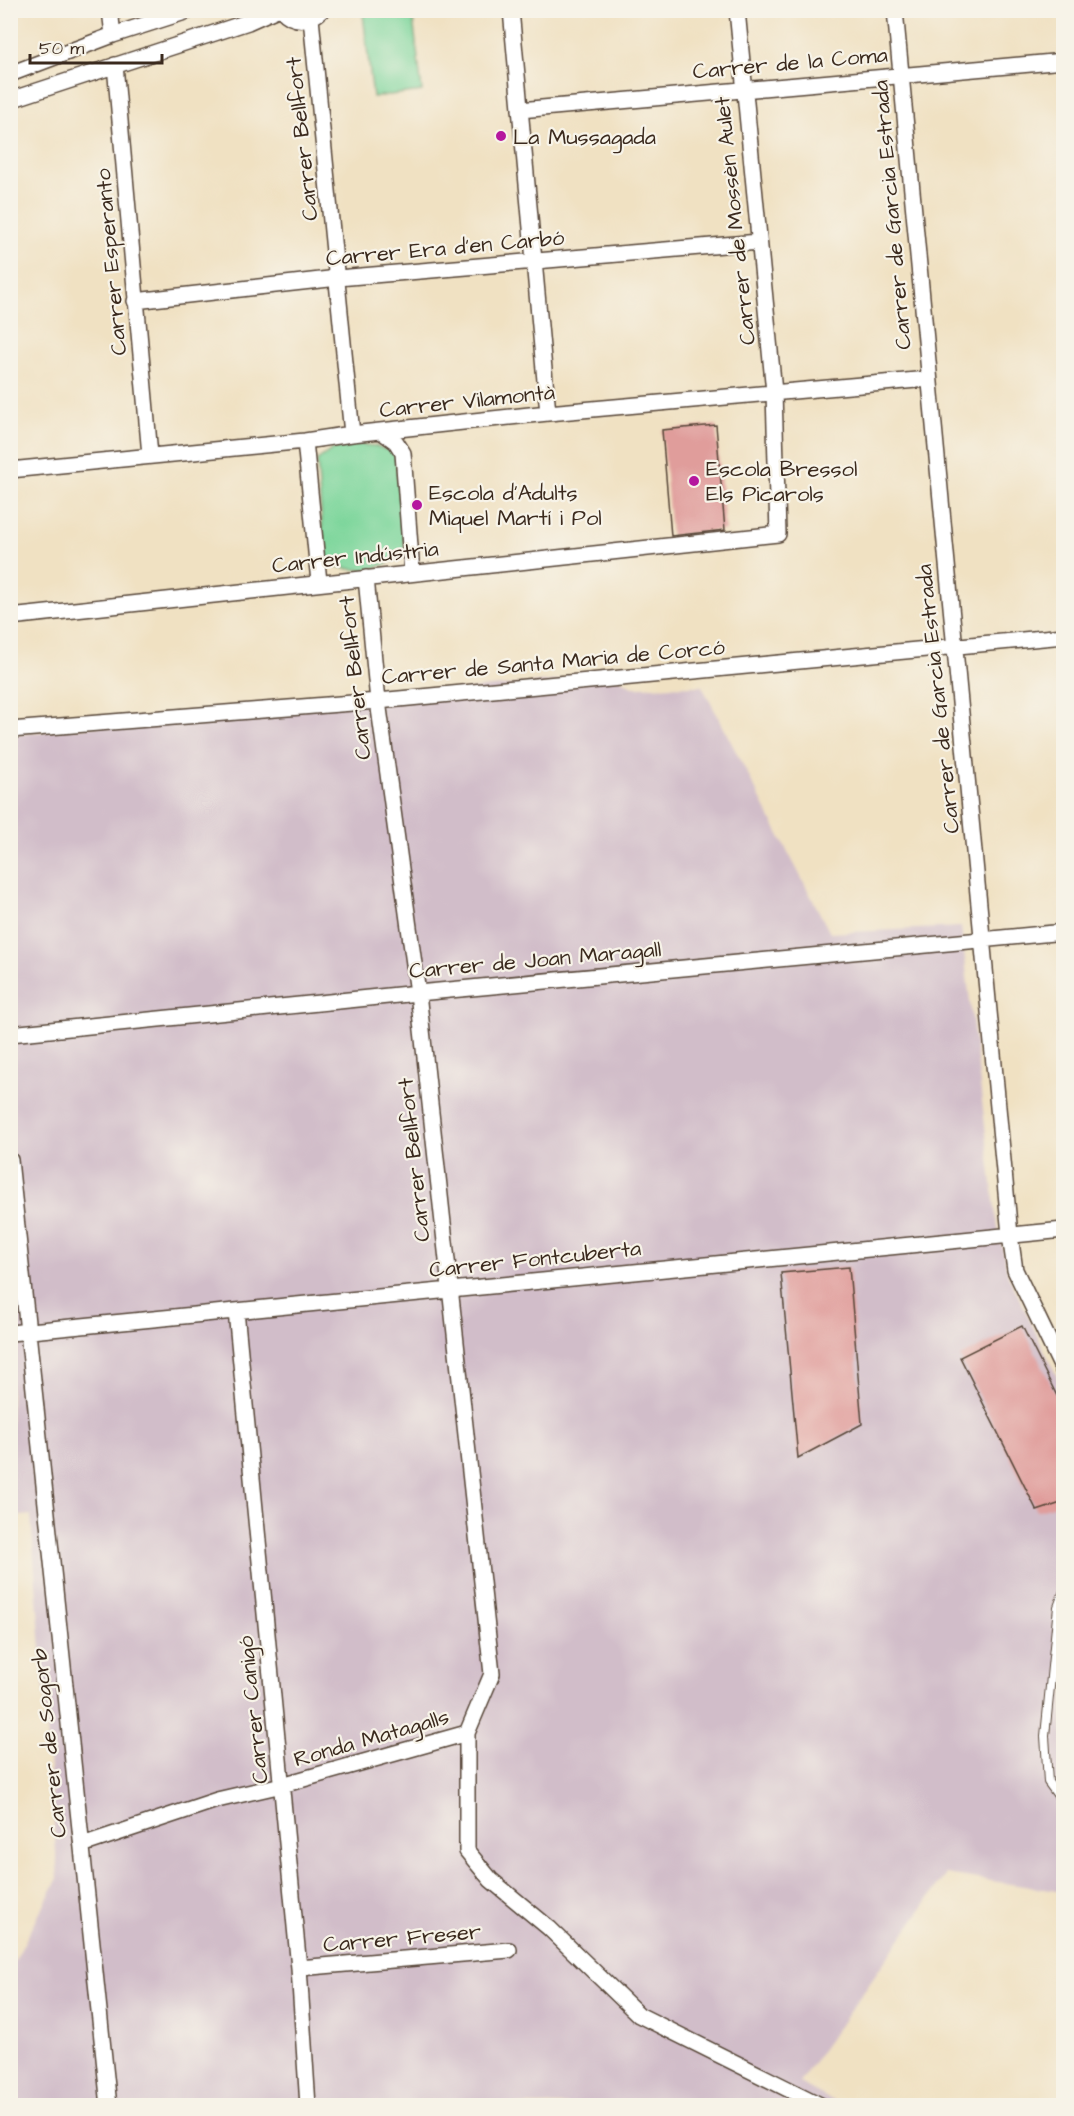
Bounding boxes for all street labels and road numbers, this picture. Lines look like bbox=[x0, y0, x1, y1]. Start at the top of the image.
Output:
street label: Carrer de la Coma bbox=[691, 40, 889, 87]
street label: Carrer Bellfort bbox=[278, 55, 327, 222]
street label: Carrer de Garcia Estrada bbox=[865, 79, 920, 351]
street label: Carrer de Mossèn Aulet bbox=[707, 95, 764, 347]
street label: Carrer Esperanto bbox=[88, 166, 135, 357]
street label: Carrer Era d'en Carbó bbox=[325, 223, 566, 274]
street label: Carrer Vilamontà bbox=[378, 377, 556, 426]
street label: Carrer Indústria bbox=[270, 533, 440, 582]
street label: Carrer de Garcia Estrada bbox=[909, 563, 968, 835]
street label: Carrer Bellfort bbox=[331, 594, 380, 761]
street label: Carrer de Santa Maria de Corcó bbox=[380, 632, 727, 693]
street label: Carrer de Joan Maragall bbox=[408, 934, 663, 988]
street label: Carrer Bellfort bbox=[390, 1076, 439, 1243]
street label: Carrer Fontcuberta bbox=[428, 1233, 643, 1286]
street label: Carrer Canigó bbox=[230, 1634, 278, 1785]
street label: Carrer de Sogorb bbox=[24, 1646, 76, 1839]
street label: Ronda Matagalls bbox=[290, 1701, 453, 1776]
street label: Carrer Freser bbox=[322, 1916, 482, 1961]

